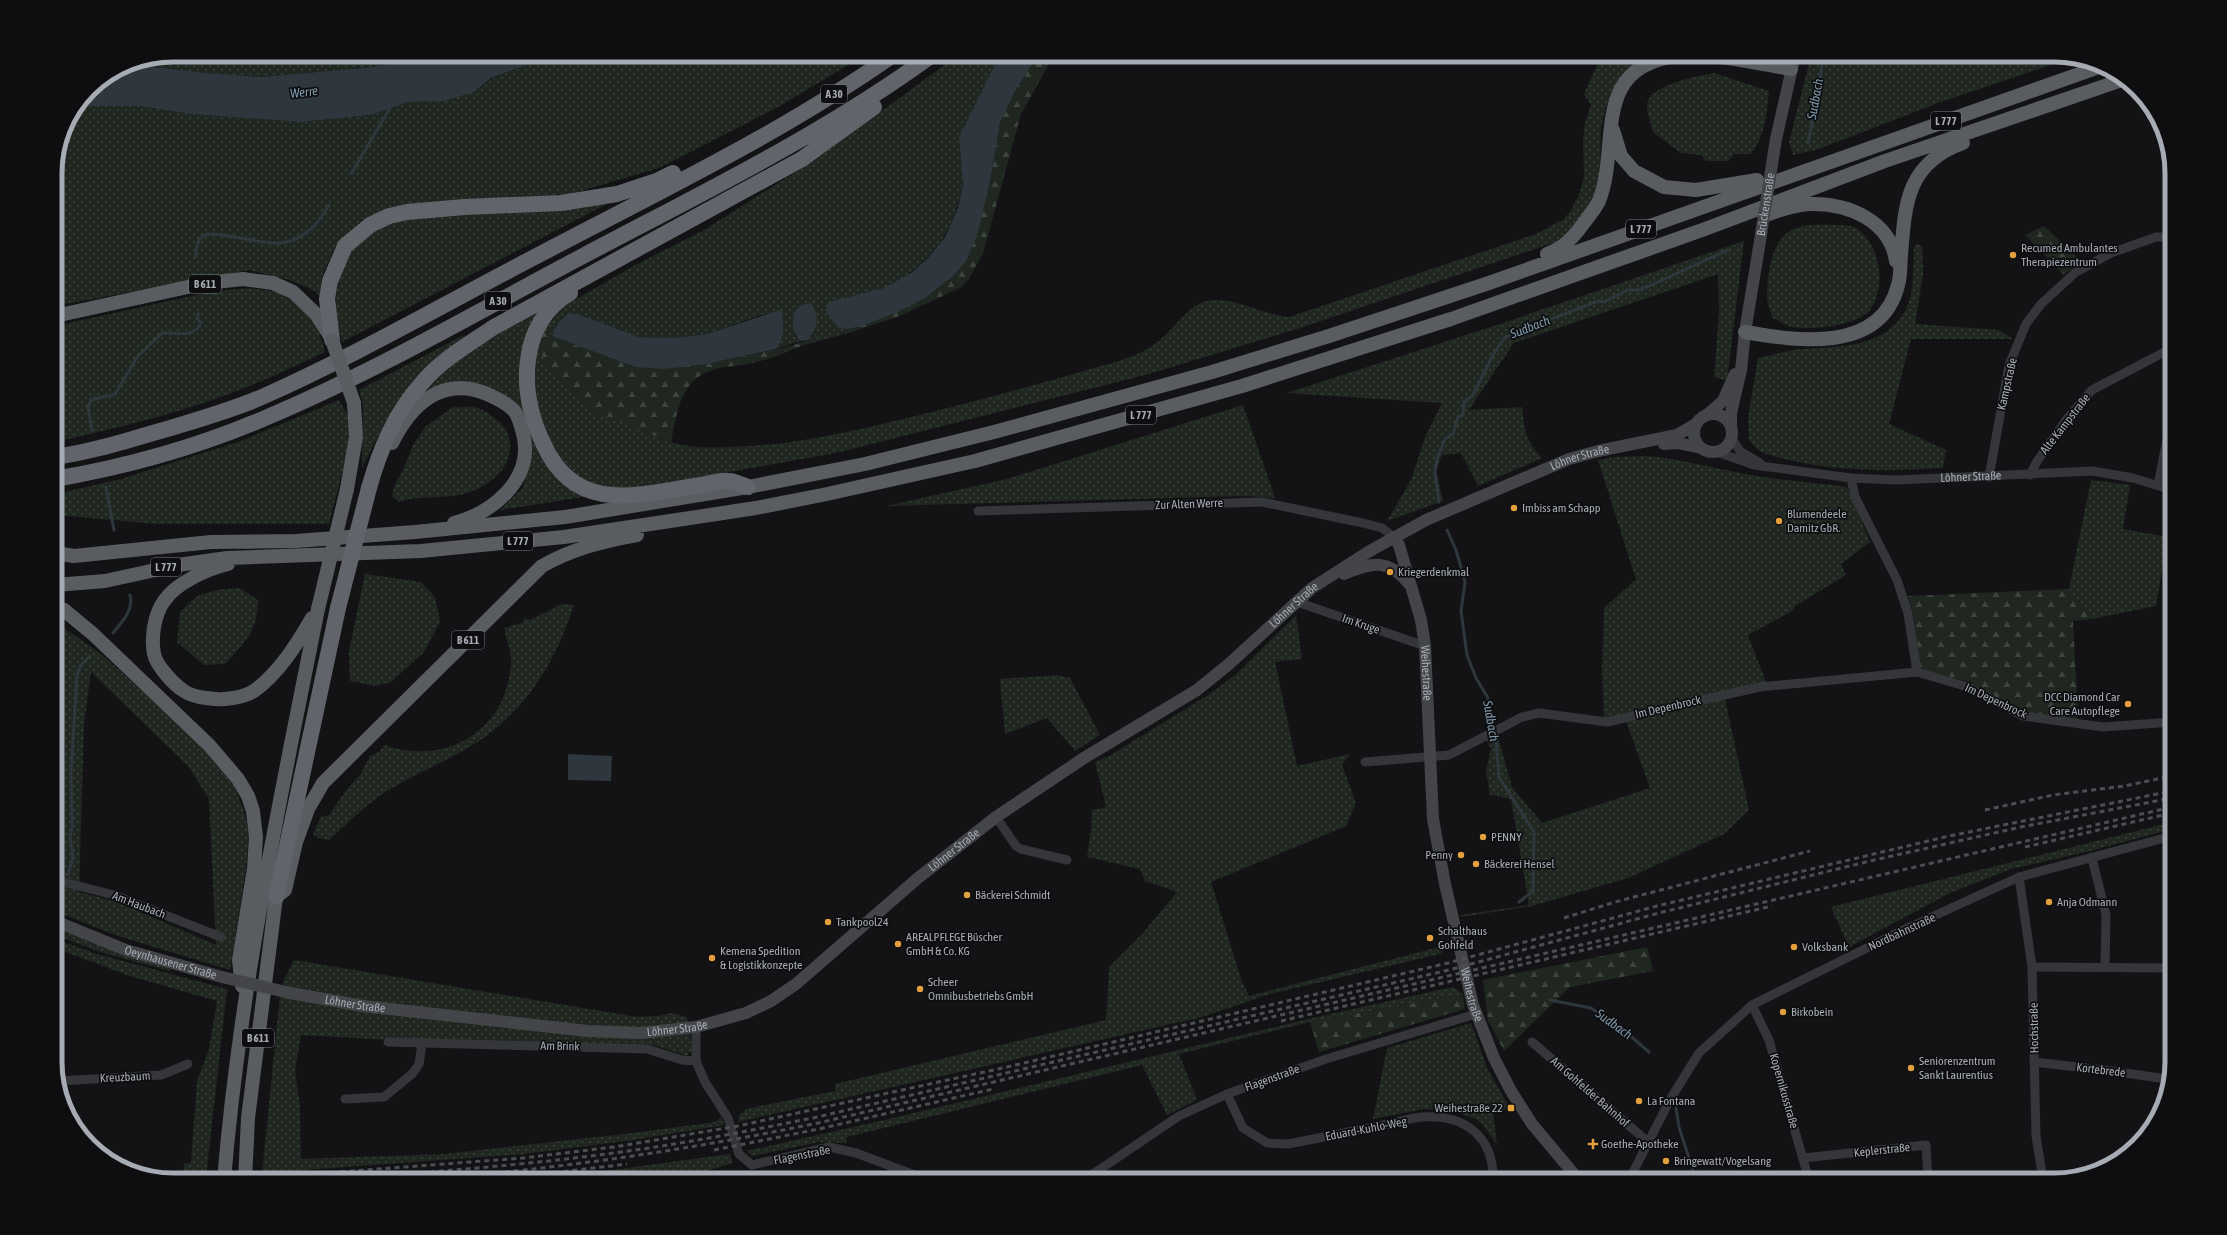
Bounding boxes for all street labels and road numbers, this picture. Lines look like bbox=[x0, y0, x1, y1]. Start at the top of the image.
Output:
road number: A 30 bbox=[821, 85, 847, 103]
road number: L 777 bbox=[1931, 112, 1961, 130]
street label: Brückenstraße bbox=[1754, 172, 1778, 237]
road number: L 777 bbox=[1626, 220, 1656, 238]
road number: B 611 bbox=[189, 275, 221, 293]
road number: A 30 bbox=[485, 292, 511, 310]
street label: Kampstraße bbox=[1994, 356, 2020, 412]
street label: Alte Kampstraße bbox=[2037, 391, 2093, 457]
road number: L 777 bbox=[1126, 406, 1156, 424]
street label: Löhner Straße bbox=[1548, 442, 1610, 473]
street label: Löhner Straße bbox=[1940, 468, 2002, 485]
street label: Zur Alten Werre bbox=[1155, 496, 1223, 512]
road number: L 777 bbox=[503, 532, 533, 550]
road number: L 777 bbox=[151, 558, 181, 576]
street label: Löhner Straße bbox=[1266, 579, 1320, 631]
street label: Im Kruge bbox=[1340, 611, 1382, 637]
road number: B 611 bbox=[452, 631, 484, 649]
street label: Weihestraße bbox=[1418, 645, 1435, 701]
street label: Im Depenbrock bbox=[1963, 680, 2030, 722]
street label: Im Depenbrock bbox=[1634, 692, 1703, 721]
street label: Löhner Straße bbox=[926, 826, 982, 874]
street label: Am Haubach bbox=[110, 888, 168, 922]
street label: Nordbahnstraße bbox=[1866, 910, 1938, 954]
street label: Oeynhausener Straße bbox=[123, 943, 218, 982]
street label: Weihestraße bbox=[1458, 966, 1486, 1024]
street label: Löhner Straße bbox=[324, 992, 386, 1015]
street label: Hochstraße bbox=[2027, 1003, 2041, 1053]
street label: Löhner Straße bbox=[646, 1017, 709, 1039]
road number: B 611 bbox=[242, 1029, 274, 1047]
street label: Am Brink bbox=[540, 1039, 580, 1053]
street label: Kopernikusstraße bbox=[1767, 1052, 1801, 1130]
street label: Am Gohfelder Bahnhof bbox=[1548, 1054, 1633, 1130]
street label: Kortebrede bbox=[2076, 1060, 2126, 1080]
street label: Flagenstraße bbox=[1243, 1062, 1301, 1094]
street label: Kreuzbaum bbox=[99, 1069, 151, 1085]
street label: Eduard-Kuhlo-Weg bbox=[1324, 1114, 1409, 1144]
street label: Keplerstraße bbox=[1853, 1140, 1911, 1160]
street label: Flagenstraße bbox=[772, 1143, 832, 1167]

